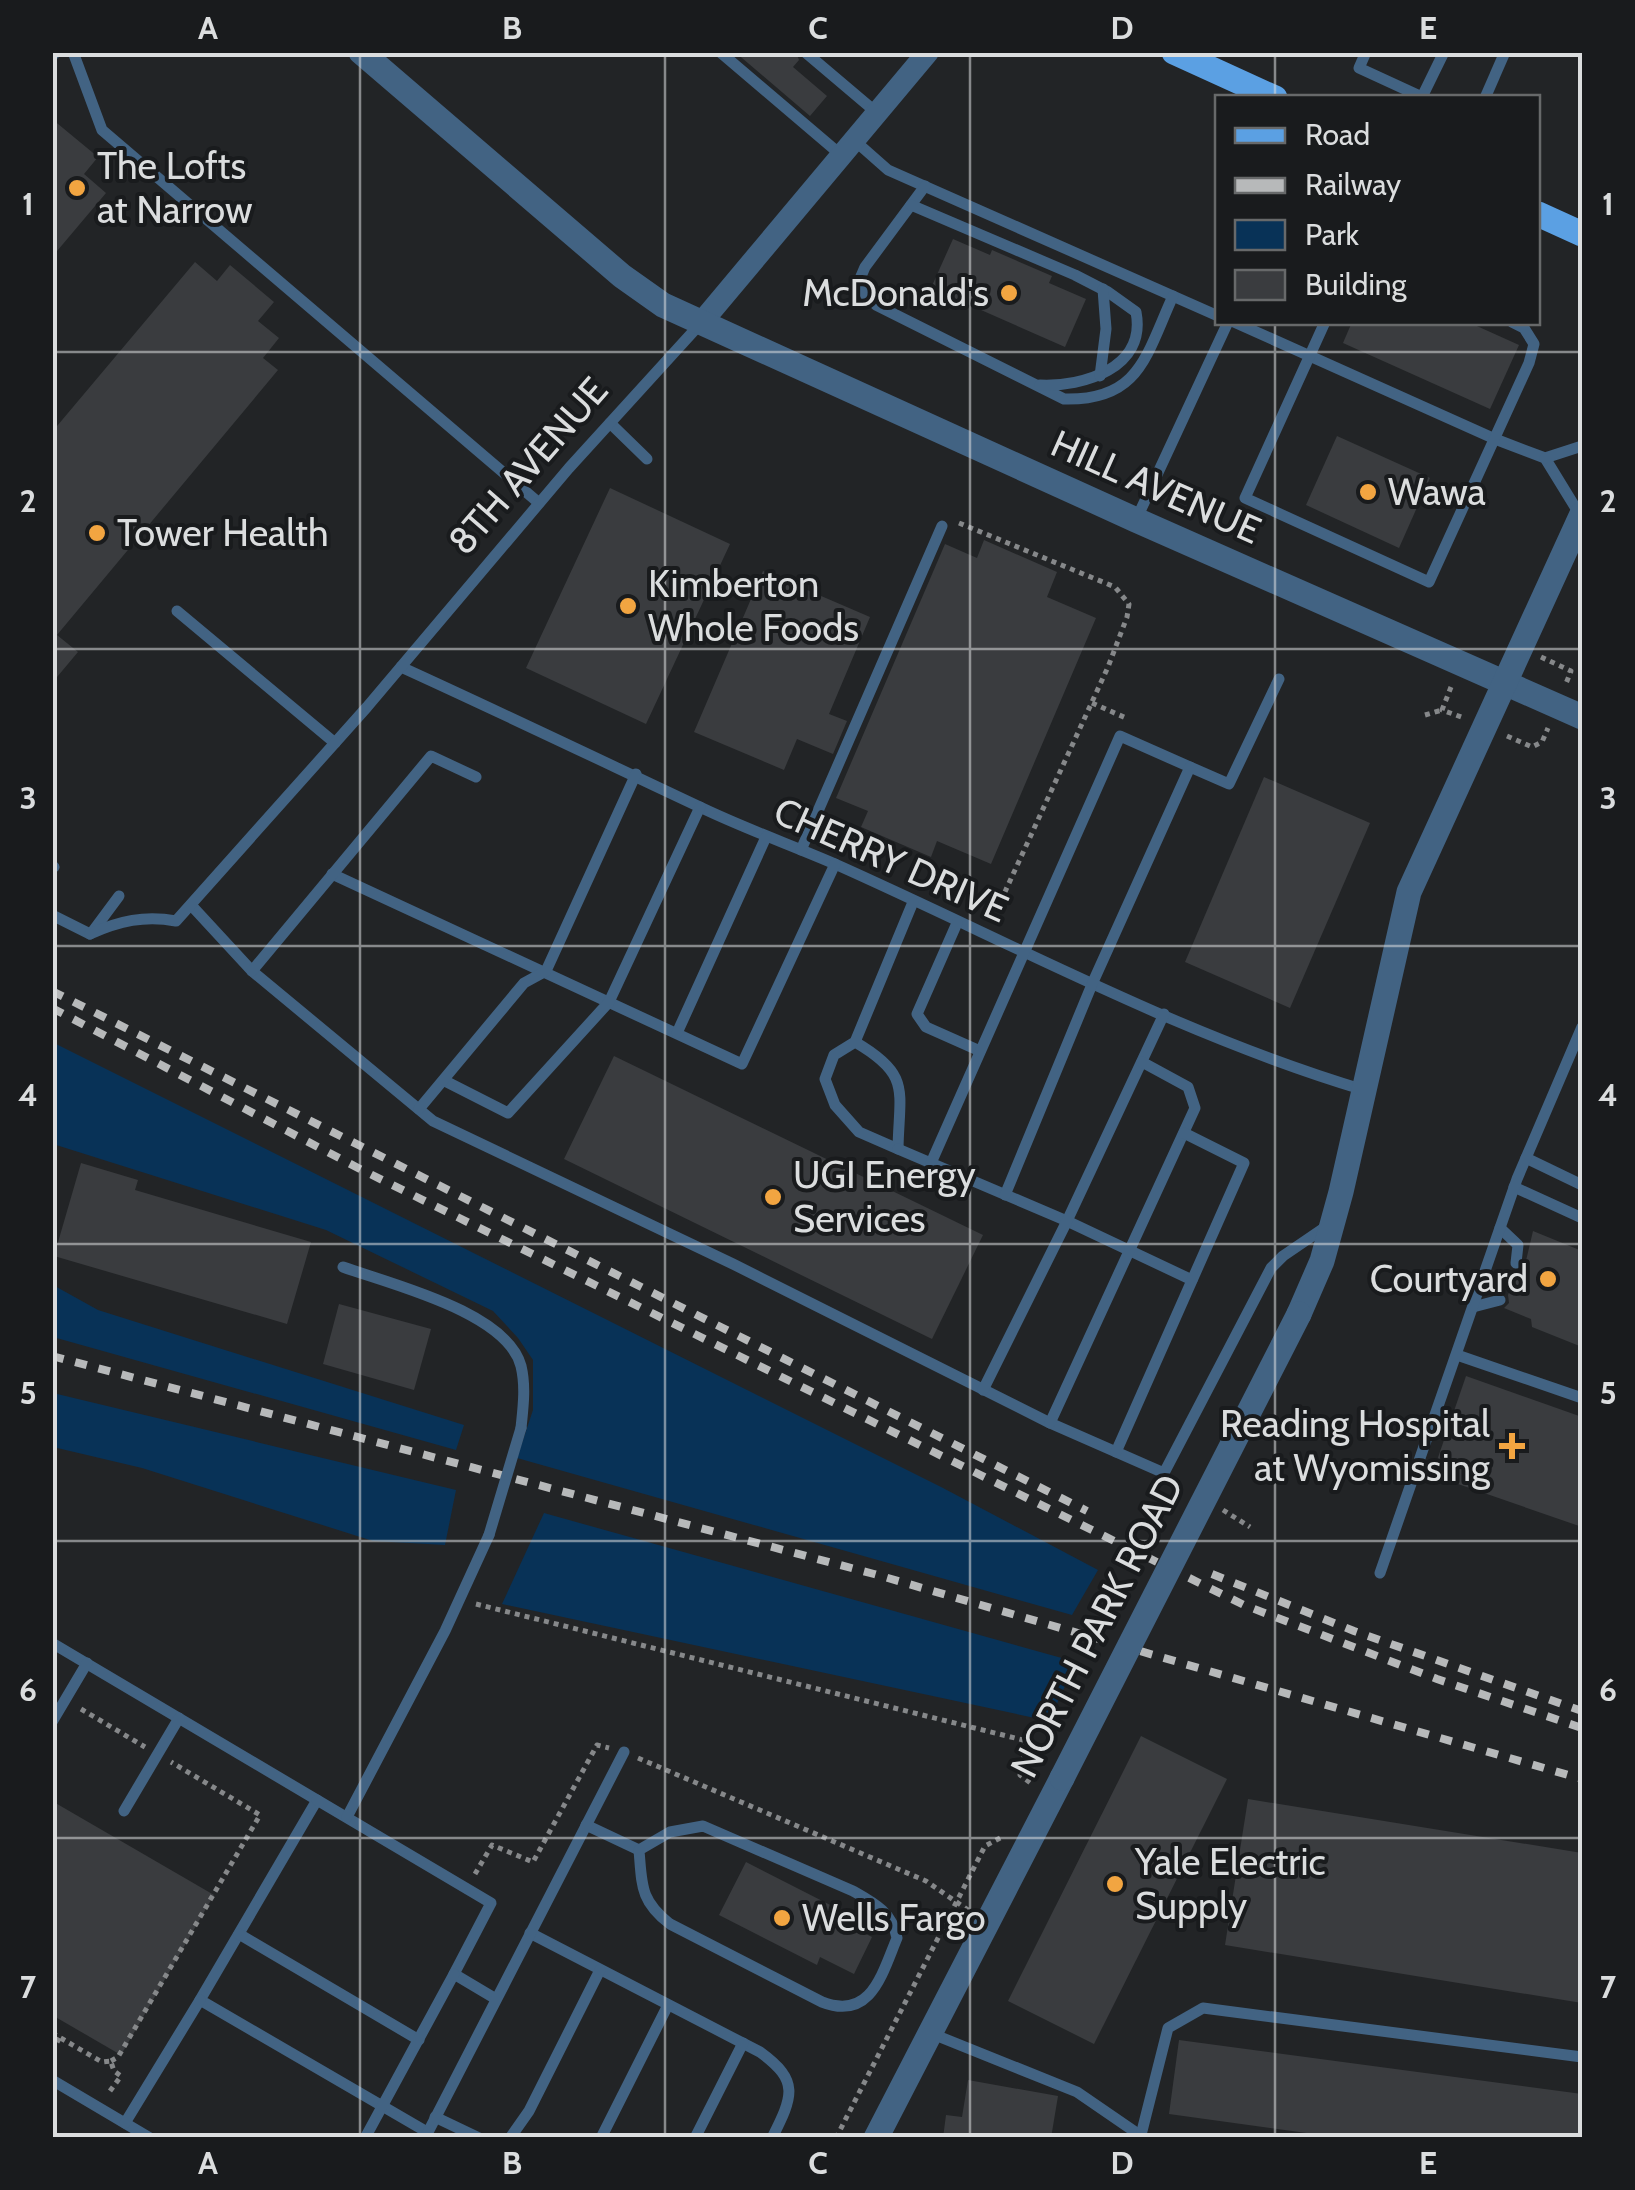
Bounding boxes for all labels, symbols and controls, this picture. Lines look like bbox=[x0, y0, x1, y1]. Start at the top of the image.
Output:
text: A bbox=[198, 8, 218, 47]
text: B bbox=[502, 8, 522, 47]
text: C bbox=[808, 8, 828, 47]
text: D bbox=[1110, 8, 1134, 47]
text: E bbox=[1419, 8, 1437, 47]
legend bbox=[1215, 95, 1540, 325]
text: Road bbox=[1305, 116, 1370, 153]
place label: The Lofts at Narrow bbox=[97, 142, 253, 233]
text: Railway bbox=[1305, 166, 1401, 203]
marker: The Lofts at Narrow bbox=[66, 177, 88, 199]
text: 1 bbox=[22, 184, 34, 223]
text: 1 bbox=[1602, 184, 1614, 223]
text: Park bbox=[1305, 216, 1360, 253]
text: Building bbox=[1305, 266, 1408, 303]
place label: McDonald's bbox=[802, 269, 989, 316]
marker: McDonald's bbox=[998, 282, 1020, 304]
street label: 8TH AVENUE bbox=[438, 367, 617, 564]
street label: HILL AVENUE bbox=[1044, 419, 1268, 554]
place label: Wawa bbox=[1388, 468, 1486, 515]
text: 2 bbox=[20, 481, 36, 520]
marker: Wawa bbox=[1357, 481, 1379, 503]
text: 2 bbox=[1600, 481, 1616, 520]
place label: Tower Health bbox=[117, 509, 329, 556]
marker: Tower Health bbox=[86, 522, 108, 544]
place label: Kimberton Whole Foods bbox=[648, 560, 859, 651]
marker: Kimberton Whole Foods bbox=[617, 595, 639, 617]
text: 3 bbox=[19, 778, 37, 817]
text: 3 bbox=[1599, 778, 1617, 817]
street label: CHERRY DRIVE bbox=[767, 787, 1016, 932]
text: 4 bbox=[18, 1075, 38, 1114]
text: 4 bbox=[1598, 1075, 1618, 1114]
place label: UGI Energy Services bbox=[793, 1151, 976, 1242]
marker: UGI Energy Services bbox=[762, 1186, 784, 1208]
place label: Courtyard bbox=[1370, 1255, 1528, 1302]
marker: Courtyard bbox=[1537, 1268, 1559, 1290]
text: 5 bbox=[19, 1373, 37, 1412]
text: 5 bbox=[1599, 1373, 1617, 1412]
place label: Reading Hospital at Wyomissing bbox=[1220, 1400, 1491, 1491]
marker: Reading Hospital at Wyomissing bbox=[1499, 1433, 1525, 1459]
street label: NORTH PARK ROAD bbox=[1000, 1467, 1193, 1785]
text: 6 bbox=[19, 1670, 37, 1709]
text: 6 bbox=[1599, 1670, 1617, 1709]
place label: Yale Electric Supply bbox=[1134, 1838, 1326, 1929]
marker: Yale Electric Supply bbox=[1104, 1873, 1126, 1895]
place label: Wells Fargo bbox=[802, 1894, 986, 1941]
marker: Wells Fargo bbox=[771, 1907, 793, 1929]
text: 7 bbox=[20, 1967, 37, 2006]
text: 7 bbox=[1600, 1967, 1617, 2006]
text: A bbox=[198, 2143, 218, 2182]
text: B bbox=[502, 2143, 522, 2182]
text: C bbox=[808, 2143, 828, 2182]
text: D bbox=[1110, 2143, 1134, 2182]
text: E bbox=[1419, 2143, 1437, 2182]

